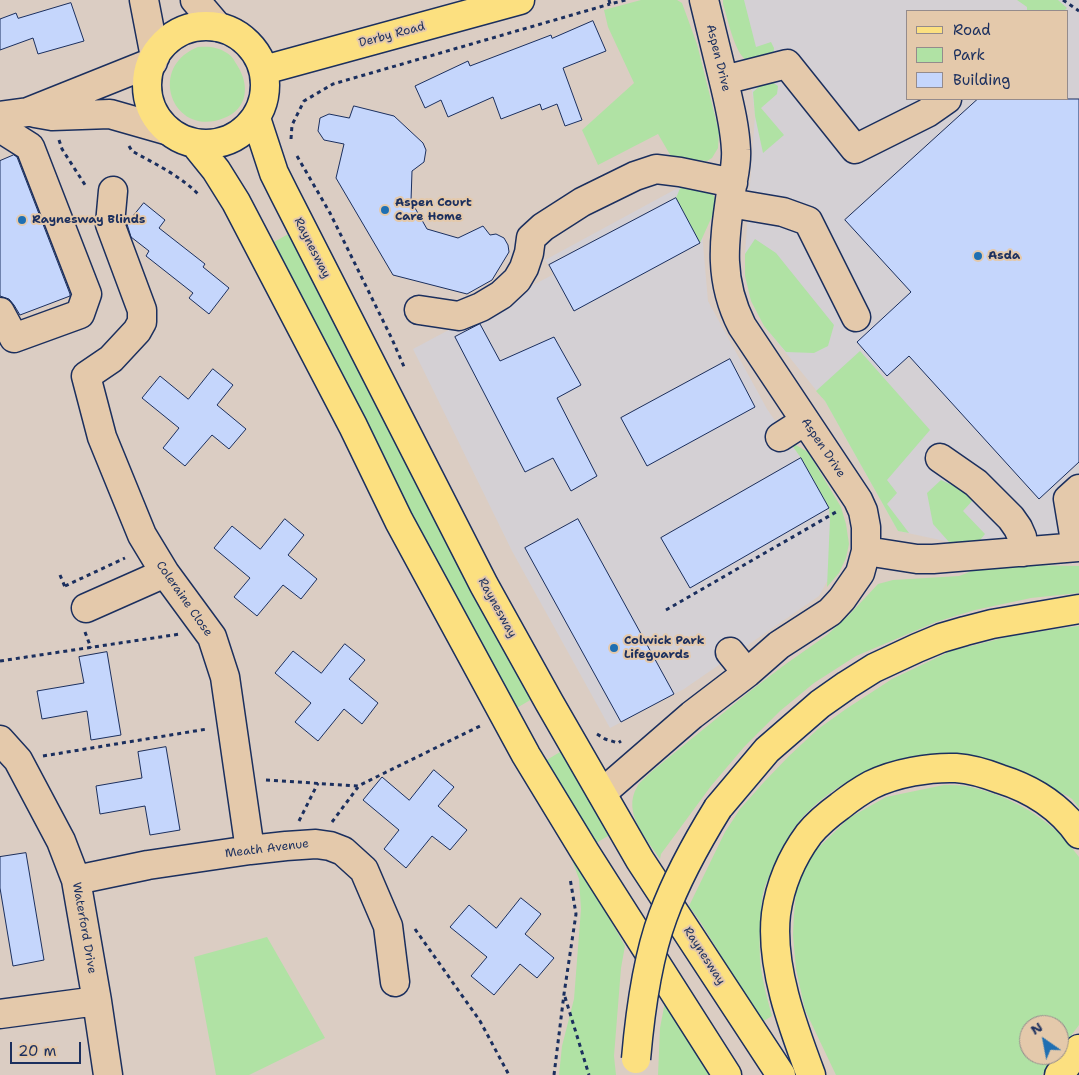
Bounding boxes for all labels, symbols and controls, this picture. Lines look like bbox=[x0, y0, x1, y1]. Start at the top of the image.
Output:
legend bbox=[906, 10, 1069, 100]
street label: Derby Road bbox=[357, 19, 427, 51]
text: Road bbox=[953, 20, 991, 40]
street label: Aspen Drive bbox=[703, 23, 733, 93]
text: Park bbox=[953, 45, 985, 65]
text: Building bbox=[953, 70, 1010, 90]
place label: Aspen Court Care Home bbox=[395, 196, 472, 224]
marker: Aspen Court Care Home bbox=[379, 204, 391, 216]
place label: Raynesway Blinds bbox=[32, 213, 145, 227]
marker: Raynesway Blinds bbox=[16, 214, 28, 226]
street label: Raynesway bbox=[291, 215, 333, 281]
place label: Asda bbox=[988, 249, 1020, 263]
marker: Asda bbox=[972, 250, 984, 262]
street label: Aspen Drive bbox=[798, 415, 848, 481]
street label: Coleraine Close bbox=[153, 559, 215, 639]
street label: Raynesway bbox=[475, 576, 519, 640]
place label: Colwick Park Lifeguards bbox=[624, 634, 705, 662]
marker: Colwick Park Lifeguards bbox=[608, 642, 620, 654]
street label: Meath Avenue bbox=[224, 837, 310, 861]
street label: Waterford Drive bbox=[69, 881, 99, 975]
street label: Raynesway bbox=[680, 924, 728, 988]
north arrow bbox=[1019, 1015, 1069, 1065]
text: N bbox=[1027, 1018, 1046, 1039]
scale bar bbox=[12, 1032, 84, 1064]
text: 20 m bbox=[18, 1041, 57, 1061]

